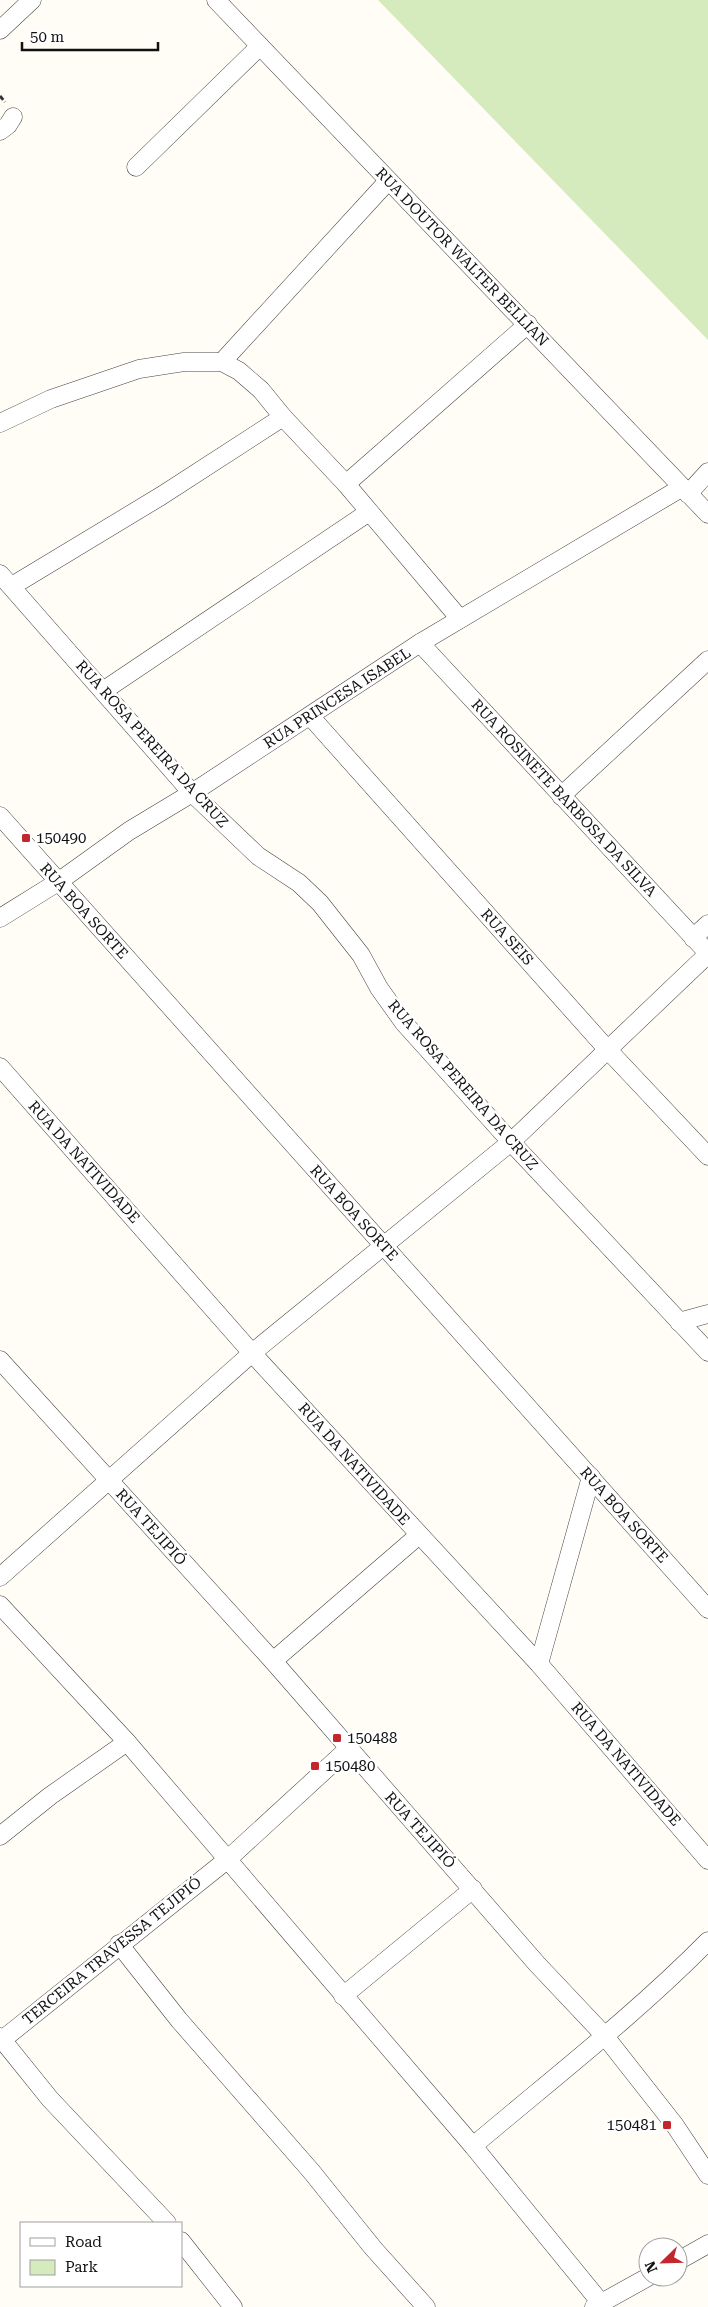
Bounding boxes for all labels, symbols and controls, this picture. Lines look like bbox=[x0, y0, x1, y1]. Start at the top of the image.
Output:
scale bar bbox=[22, 20, 159, 52]
text: 50 m bbox=[30, 28, 65, 46]
street label: RUA DOUTOR WALTER BELLIAN bbox=[372, 164, 552, 350]
street label: RUA PRINCESA ISABEL bbox=[260, 644, 414, 752]
street label: RUA ROSA PEREIRA DA CRUZ bbox=[72, 657, 232, 831]
street label: RUA ROSINETE BARBOSA DA SILVA bbox=[468, 696, 661, 901]
place label: 150490 bbox=[36, 829, 86, 847]
marker: 150490 bbox=[20, 832, 32, 844]
street label: RUA BOA SORTE bbox=[36, 859, 132, 963]
street label: RUA SEIS bbox=[477, 905, 537, 969]
street label: RUA ROSA PEREIRA DA CRUZ bbox=[384, 996, 542, 1174]
street label: RUA DA NATIVIDADE bbox=[24, 1097, 144, 1227]
street label: RUA BOA SORTE bbox=[306, 1161, 402, 1265]
street label: RUA DA NATIVIDADE bbox=[294, 1399, 414, 1529]
street label: RUA BOA SORTE bbox=[576, 1463, 672, 1567]
street label: RUA TEJIPIÓ bbox=[112, 1484, 191, 1569]
street label: RUA DA NATIVIDADE bbox=[567, 1698, 685, 1830]
place label: 150488 bbox=[347, 1729, 397, 1747]
marker: 150488 bbox=[331, 1732, 343, 1744]
place label: 150480 bbox=[325, 1757, 375, 1775]
marker: 150480 bbox=[309, 1760, 321, 1772]
street label: RUA TEJIPIÓ bbox=[381, 1787, 460, 1872]
street label: TERCEIRA TRAVESSA TEJIPIÓ bbox=[18, 1872, 205, 2029]
place label: 150481 bbox=[607, 2116, 657, 2134]
marker: 150481 bbox=[661, 2119, 673, 2131]
legend bbox=[20, 2222, 182, 2287]
text: Road bbox=[65, 2233, 102, 2251]
north arrow bbox=[638, 2237, 688, 2287]
text: Park bbox=[65, 2258, 99, 2276]
text: N bbox=[641, 2259, 661, 2275]

